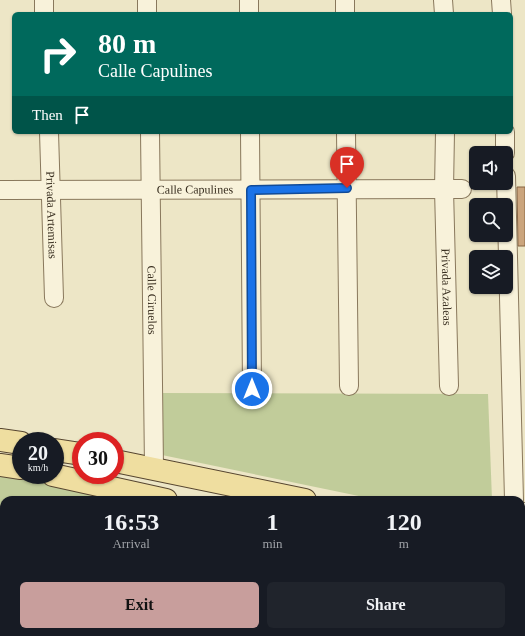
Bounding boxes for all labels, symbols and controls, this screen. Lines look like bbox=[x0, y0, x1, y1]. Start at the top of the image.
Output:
icon: right bbox=[32, 28, 84, 80]
text: 80 m bbox=[98, 28, 156, 59]
text: Calle Capulines bbox=[98, 61, 212, 81]
icon: arrive bbox=[71, 104, 93, 126]
text: Then bbox=[32, 107, 63, 123]
map controls bbox=[469, 146, 513, 294]
button: sound bbox=[469, 146, 513, 190]
pin bbox=[330, 147, 364, 188]
icon: arrive bbox=[336, 153, 358, 175]
street label: Privada Artemisas bbox=[43, 171, 60, 259]
street label: Calle Capulines bbox=[157, 182, 234, 197]
button: search bbox=[469, 198, 513, 242]
street label: Privada Azaleas bbox=[439, 248, 454, 326]
button: layers bbox=[469, 250, 513, 294]
street label: Calle Ciruelos bbox=[145, 265, 159, 335]
position arrow bbox=[231, 368, 273, 410]
speed limit sign: 30 bbox=[72, 432, 124, 484]
text: 20 bbox=[28, 442, 48, 464]
text: km/h bbox=[28, 462, 48, 473]
text: 16:53 bbox=[103, 509, 159, 535]
text: 1 bbox=[266, 509, 278, 535]
text: 120 bbox=[386, 509, 422, 535]
text: Arrival bbox=[112, 536, 150, 551]
text: min bbox=[262, 536, 283, 551]
text: m bbox=[399, 536, 409, 551]
button: Exit bbox=[20, 582, 259, 628]
button: Share bbox=[267, 582, 505, 628]

